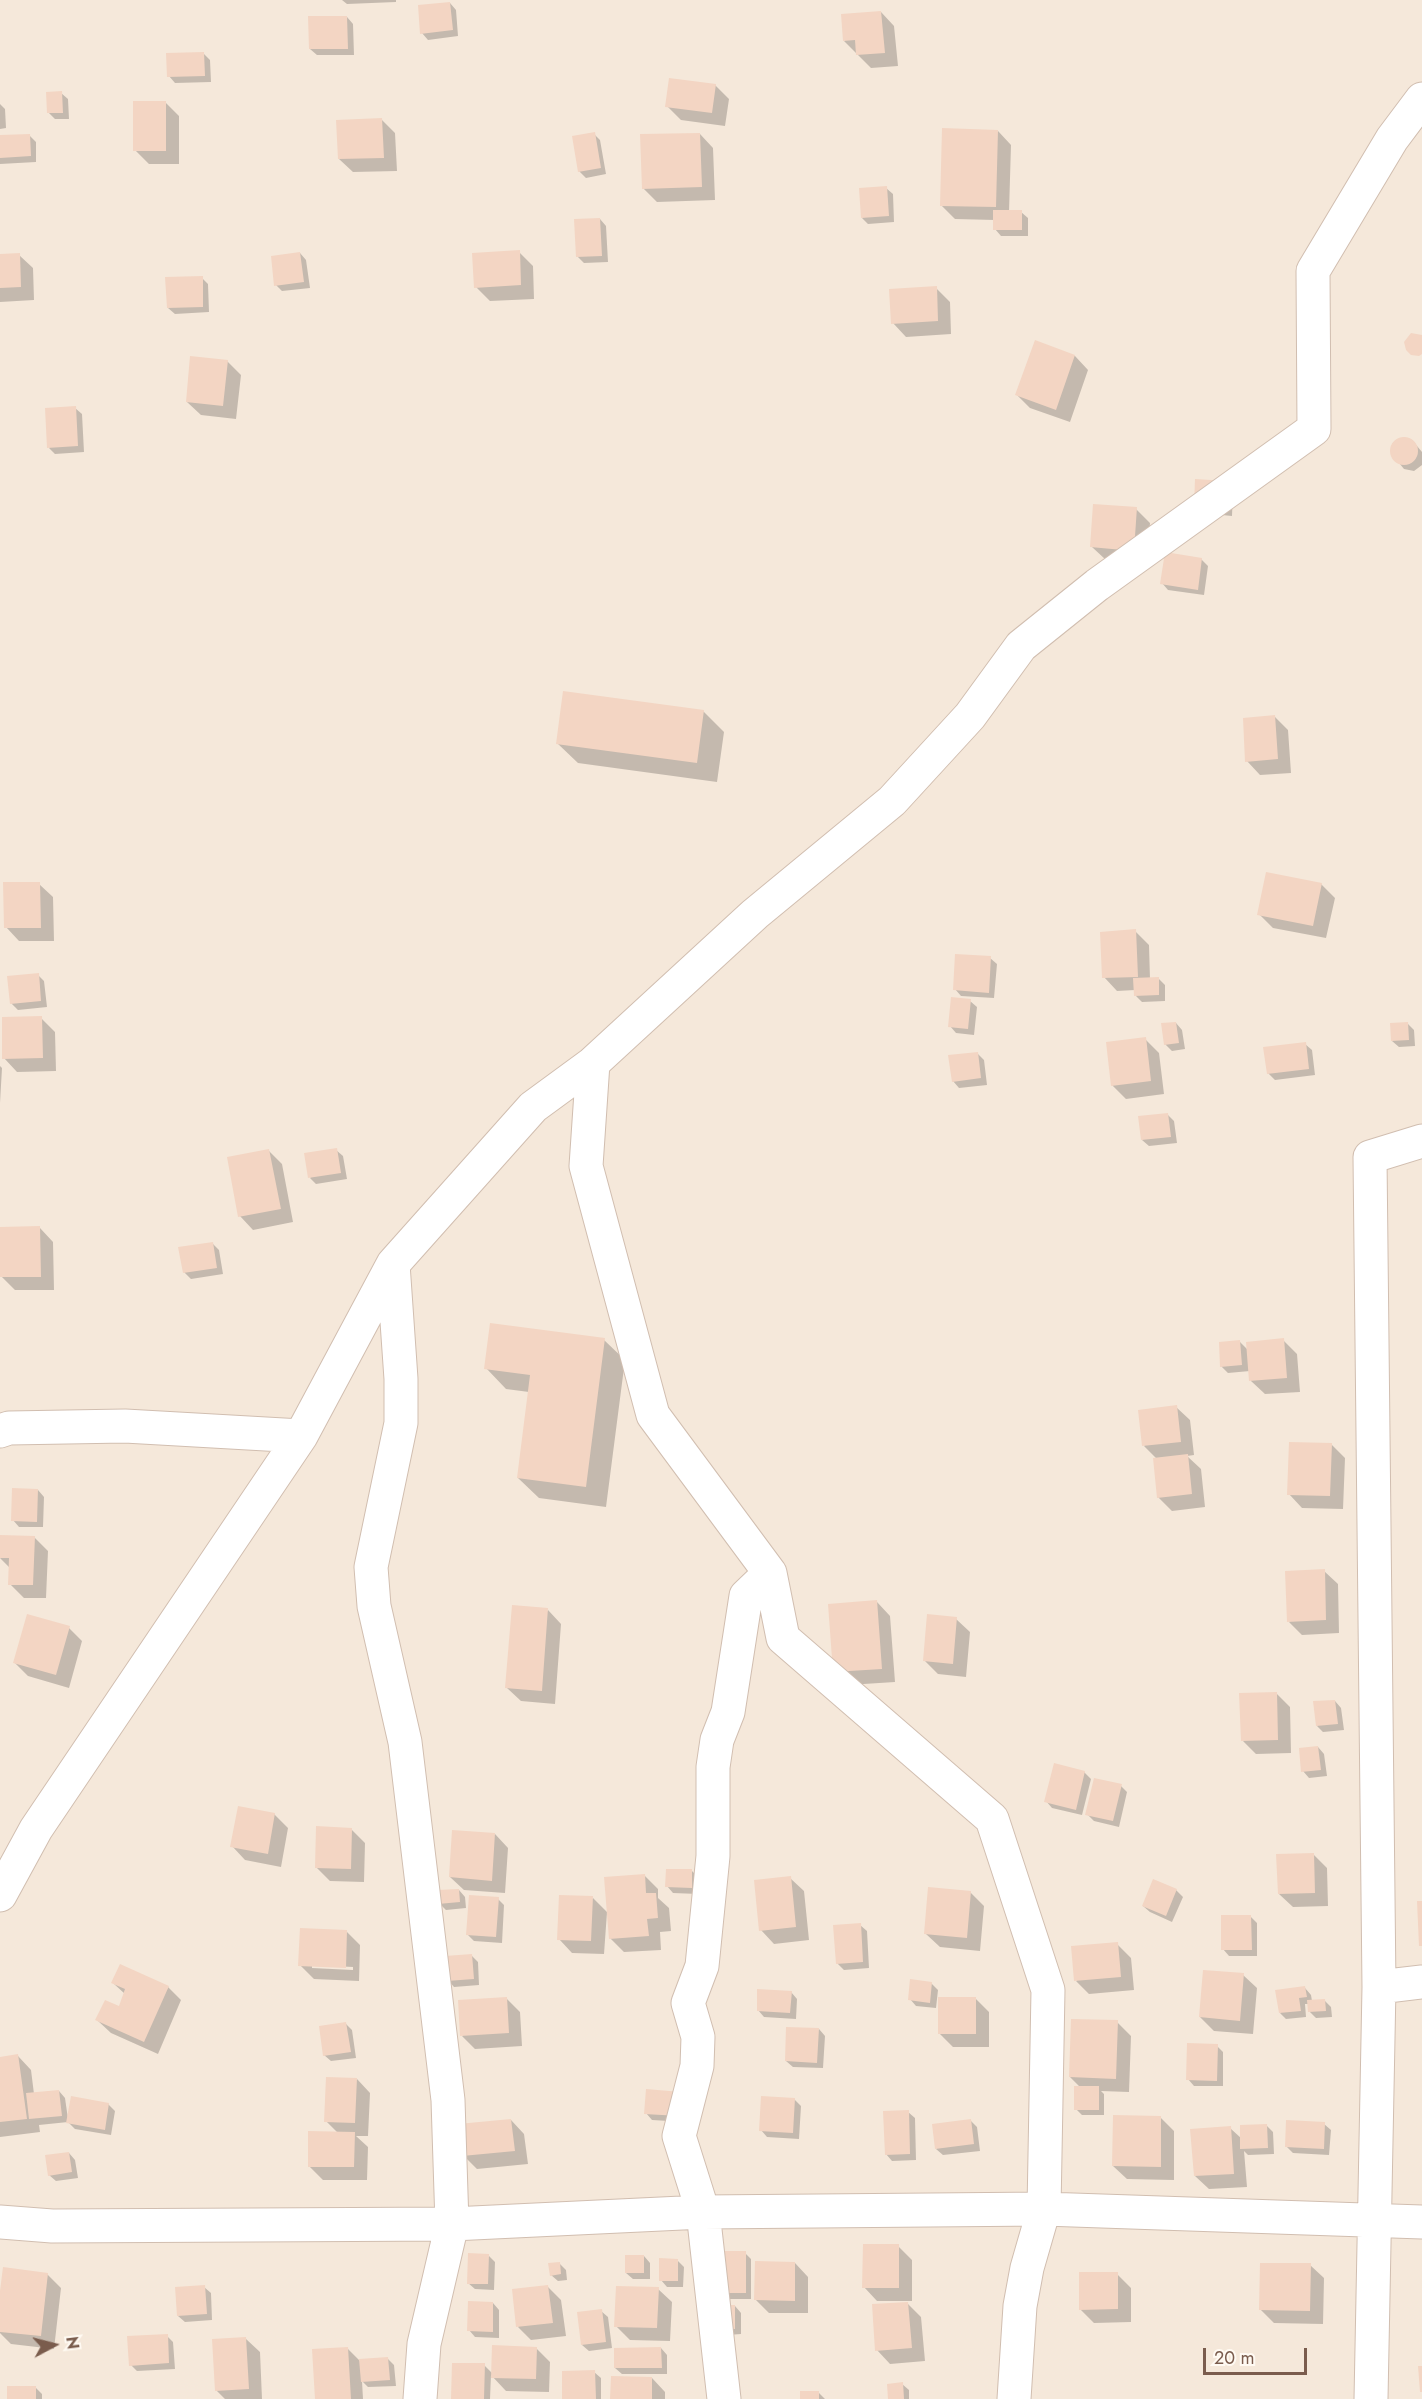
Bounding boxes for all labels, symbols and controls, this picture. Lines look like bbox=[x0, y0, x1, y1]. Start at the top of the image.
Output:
north arrow bbox=[24, 2315, 84, 2375]
text: N bbox=[60, 2335, 85, 2350]
scale bar bbox=[1206, 2336, 1310, 2374]
text: 20 m bbox=[1214, 2345, 1254, 2371]

